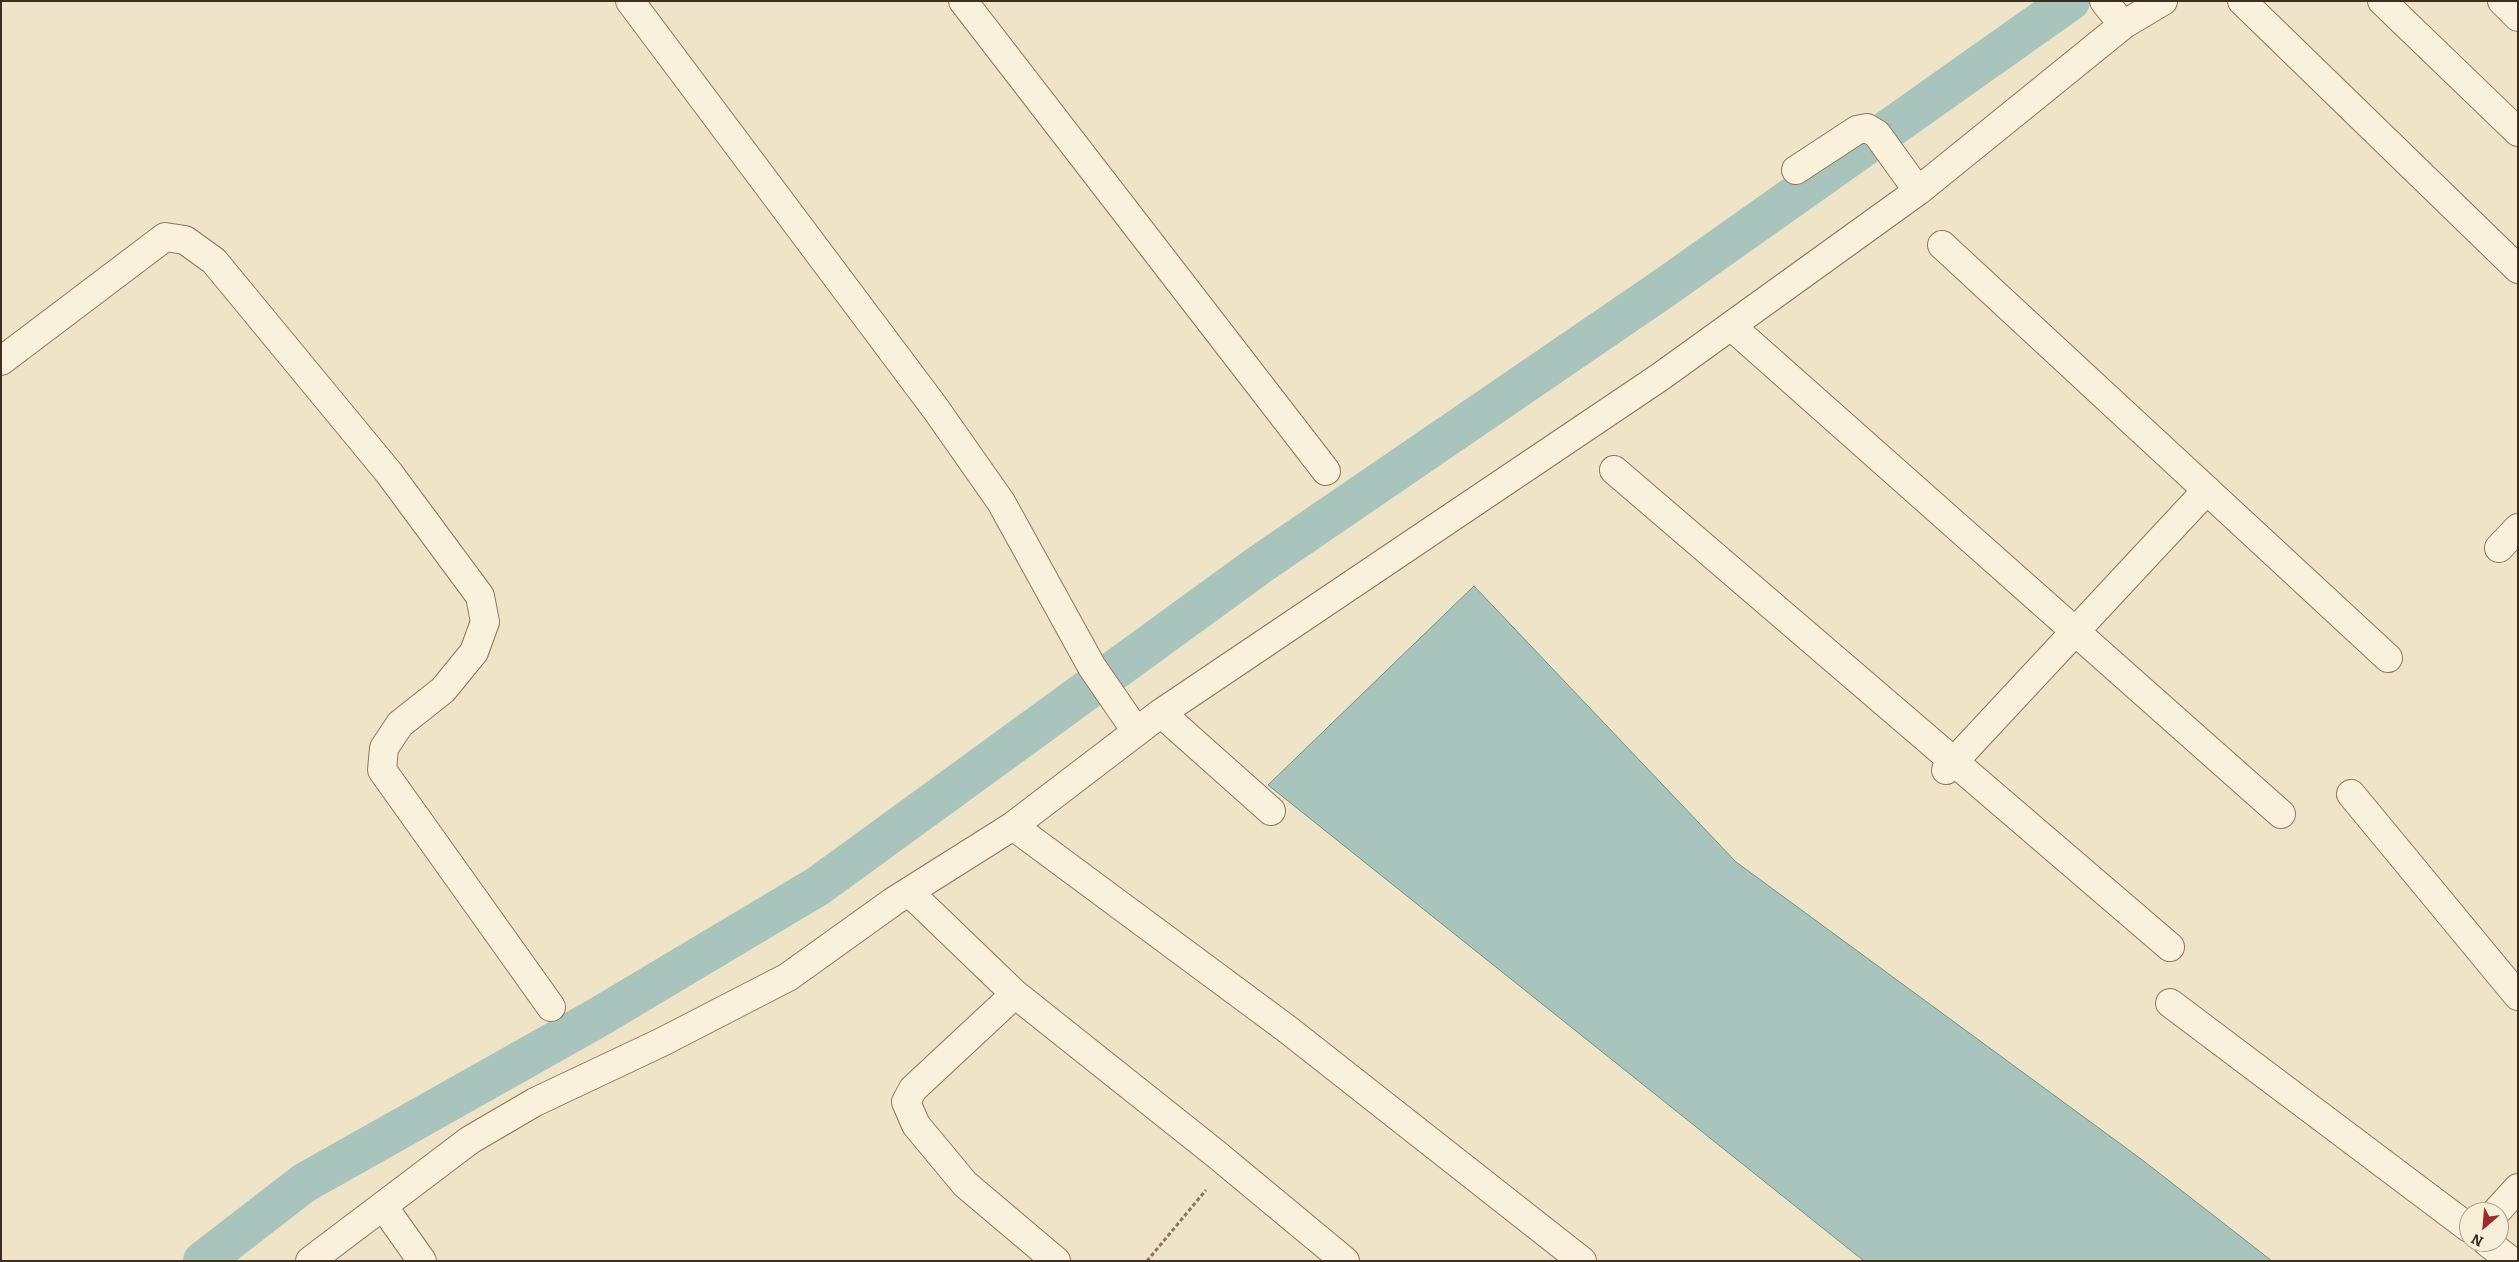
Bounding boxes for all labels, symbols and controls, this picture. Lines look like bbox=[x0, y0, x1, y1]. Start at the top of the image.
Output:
north arrow bbox=[2459, 1202, 2509, 1252]
text: N bbox=[2469, 1230, 2486, 1250]

